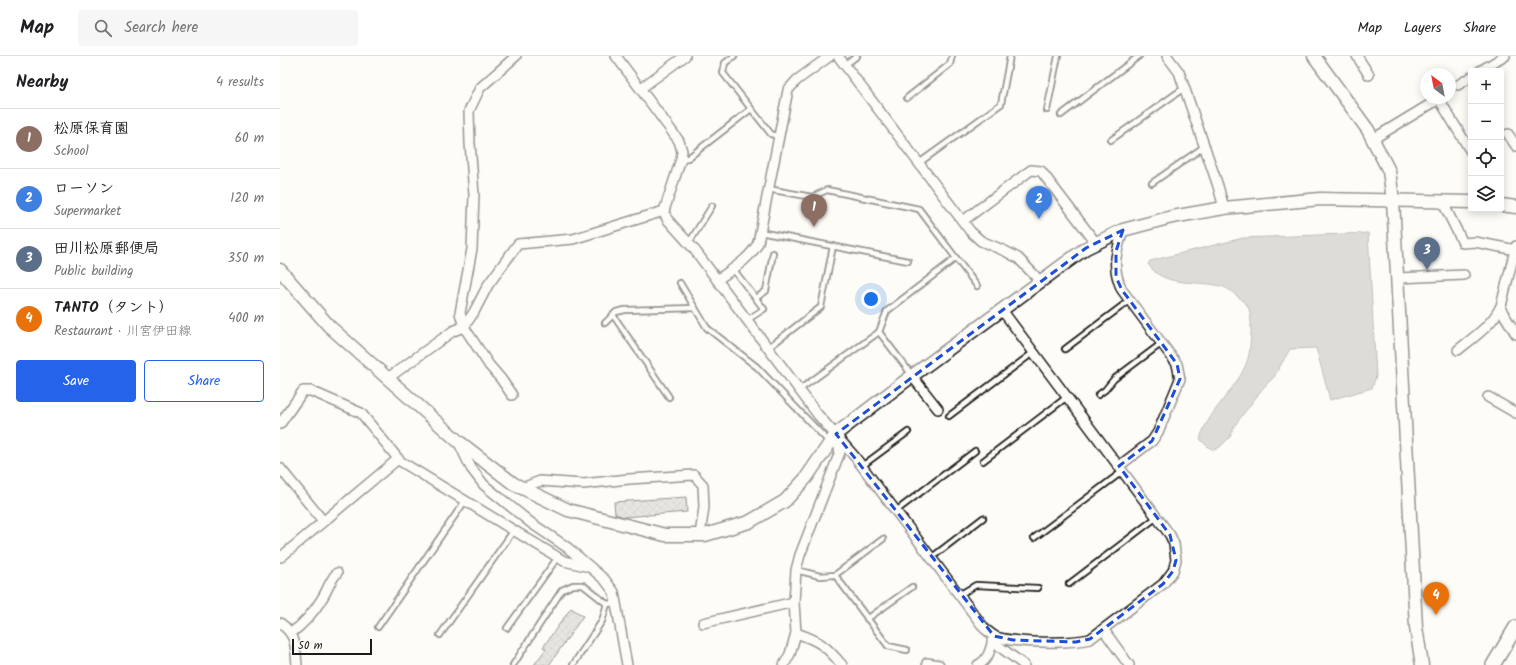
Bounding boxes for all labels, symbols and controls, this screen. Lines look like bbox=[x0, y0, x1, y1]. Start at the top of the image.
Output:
search box bbox=[78, 10, 358, 46]
text: Map bbox=[20, 13, 54, 43]
text: Search here bbox=[124, 16, 198, 40]
icon: search bbox=[92, 17, 114, 39]
text: Map bbox=[1358, 17, 1382, 39]
text: Layers bbox=[1404, 17, 1442, 39]
text: Share bbox=[1464, 17, 1496, 39]
north arrow bbox=[1420, 68, 1456, 104]
map controls bbox=[1468, 68, 1504, 212]
button: + bbox=[1468, 68, 1504, 104]
text: Nearby bbox=[16, 69, 68, 96]
text: 4 results bbox=[216, 72, 264, 93]
button: − bbox=[1468, 104, 1504, 140]
text: 松原保育園 bbox=[54, 117, 129, 141]
text: 1 bbox=[27, 128, 31, 149]
text: 60 m bbox=[235, 128, 264, 149]
button: locate bbox=[1468, 140, 1504, 176]
text: School bbox=[54, 141, 89, 162]
button: layers bbox=[1468, 176, 1504, 212]
text: ローソン bbox=[54, 177, 114, 201]
pin: 2 bbox=[1026, 186, 1052, 219]
text: 2 bbox=[25, 188, 33, 209]
text: 120 m bbox=[230, 188, 264, 209]
pin: 1 bbox=[801, 194, 827, 227]
text: Supermarket bbox=[54, 201, 121, 222]
text: 田川松原郵便局 bbox=[54, 237, 159, 261]
pin: 3 bbox=[1414, 237, 1440, 270]
text: 3 bbox=[25, 248, 33, 269]
text: 350 m bbox=[228, 248, 264, 269]
text: Public building bbox=[54, 261, 133, 282]
your location bbox=[861, 289, 881, 309]
text: TANTO（タント） bbox=[54, 296, 174, 320]
text: 4 bbox=[25, 308, 33, 329]
text: 400 m bbox=[228, 308, 264, 329]
text: Restaurant · 川宮伊田線 bbox=[54, 321, 191, 342]
button: Save bbox=[16, 360, 136, 402]
button: Share bbox=[144, 360, 264, 402]
pin: 4 bbox=[1423, 582, 1449, 615]
scale bar bbox=[292, 637, 372, 656]
text: 50 m bbox=[298, 637, 323, 655]

